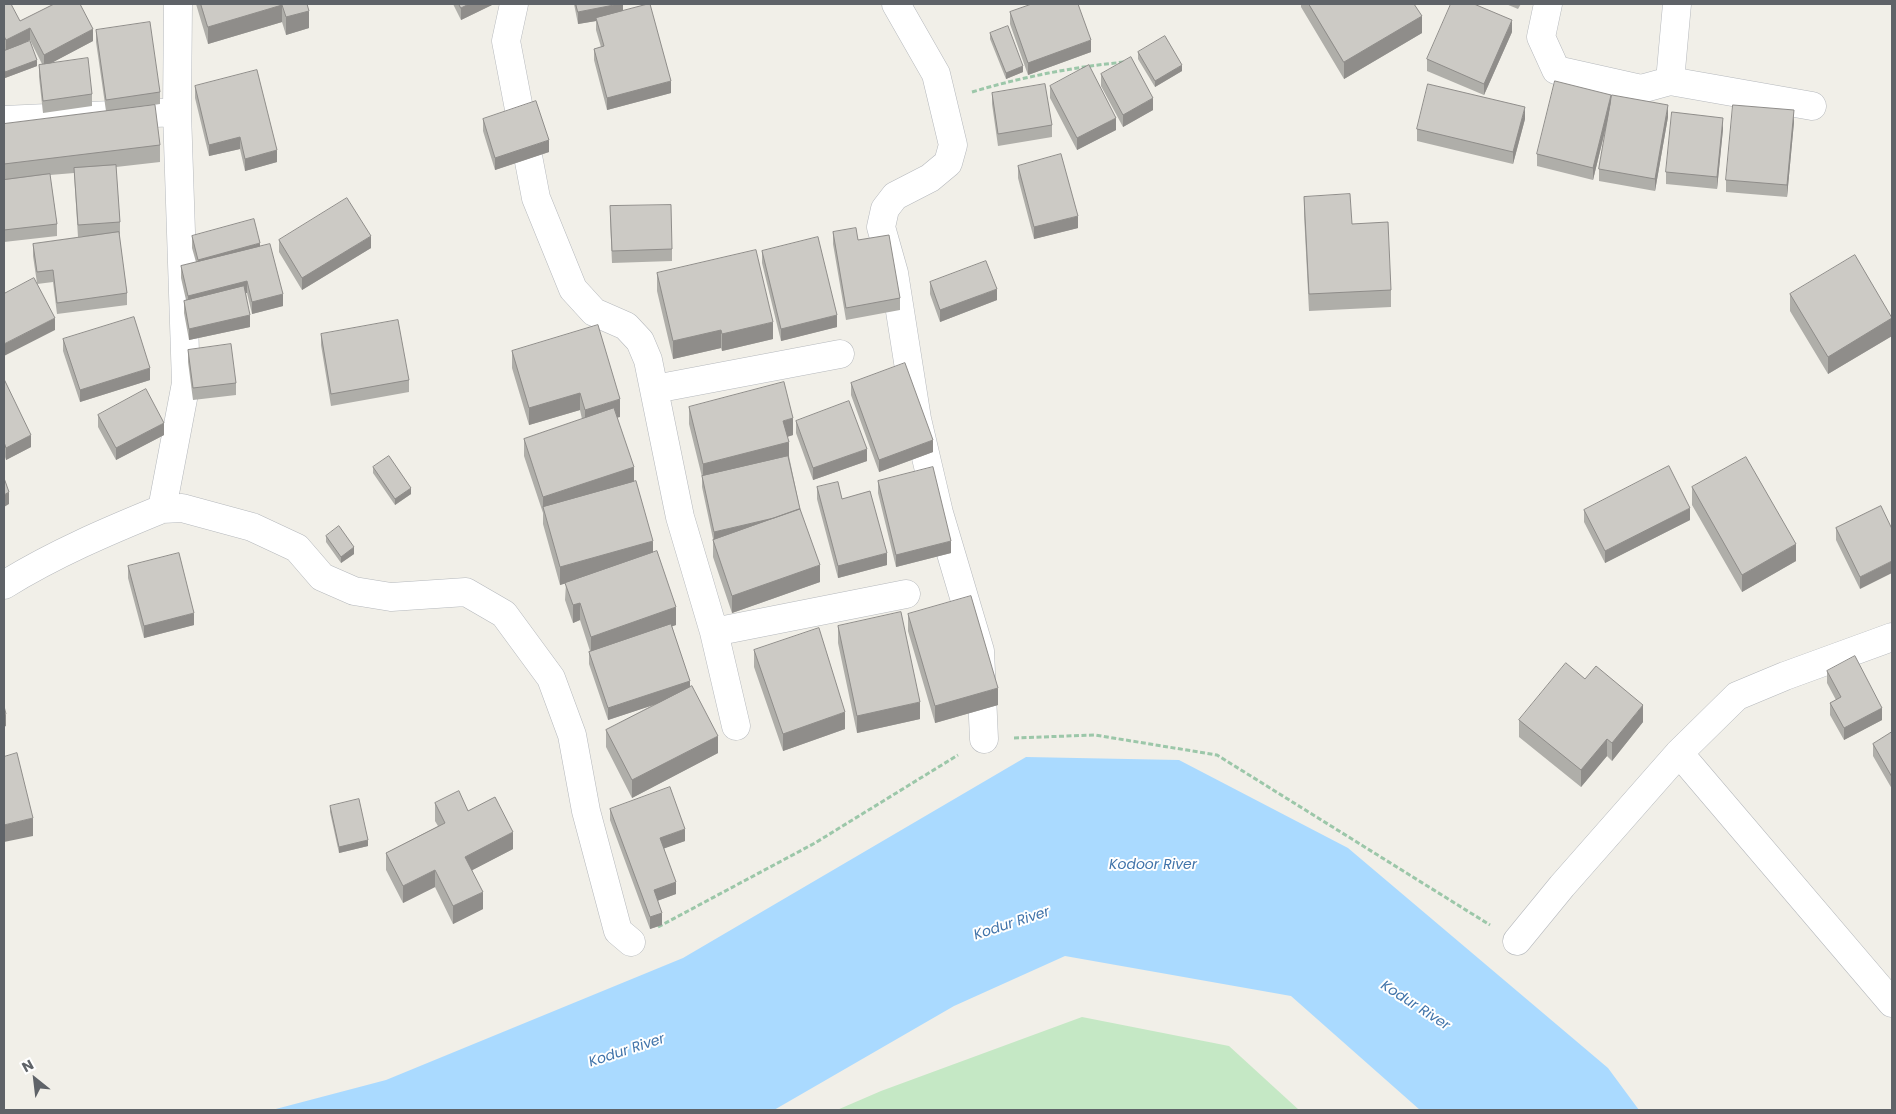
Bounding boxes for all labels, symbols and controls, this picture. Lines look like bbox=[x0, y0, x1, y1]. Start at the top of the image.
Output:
water label: Kodoor River bbox=[1109, 857, 1197, 873]
water label: Kodur River bbox=[972, 904, 1052, 944]
water label: Kodur River bbox=[1377, 977, 1453, 1035]
water label: Kodur River bbox=[587, 1031, 667, 1071]
north arrow bbox=[10, 1054, 60, 1104]
text: N bbox=[18, 1055, 37, 1077]

